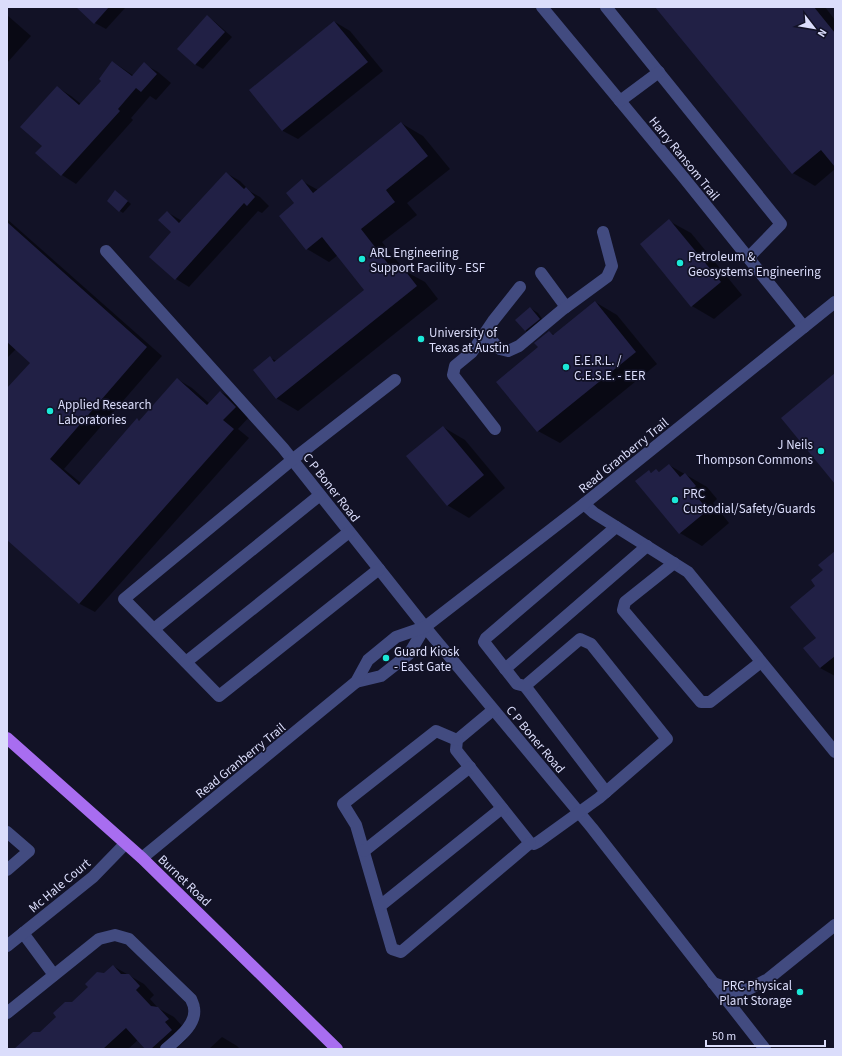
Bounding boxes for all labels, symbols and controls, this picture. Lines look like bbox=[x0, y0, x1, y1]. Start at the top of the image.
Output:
north arrow bbox=[794, 8, 834, 48]
text: N bbox=[814, 26, 830, 40]
street label: Harry Ransom Trail bbox=[645, 113, 724, 205]
place label: ARL Engineering Support Facility - ESF bbox=[370, 244, 486, 277]
place label: Petroleum & Geosystems Engineering bbox=[688, 248, 821, 281]
marker: ARL Engineering Support Facility - ESF bbox=[357, 254, 367, 264]
marker: Petroleum & Geosystems Engineering bbox=[675, 258, 685, 268]
place label: University of Texas at Austin bbox=[429, 324, 509, 357]
marker: University of Texas at Austin bbox=[416, 334, 426, 344]
place label: E.E.R.L. / C.E.S.E. - EER bbox=[574, 352, 646, 385]
marker: E.E.R.L. / C.E.S.E. - EER bbox=[561, 362, 571, 372]
place label: Applied Research Laboratories bbox=[58, 396, 152, 429]
marker: Applied Research Laboratories bbox=[45, 406, 55, 416]
street label: Read Granberry Trail bbox=[575, 414, 672, 498]
place label: J Neils Thompson Commons bbox=[696, 436, 814, 469]
marker: J Neils Thompson Commons bbox=[816, 446, 826, 456]
street label: C P Boner Road bbox=[298, 449, 364, 526]
place label: PRC Custodial/Safety/Guards bbox=[683, 485, 816, 518]
marker: PRC Custodial/Safety/Guards bbox=[670, 495, 680, 505]
place label: Guard Kiosk - East Gate bbox=[394, 643, 460, 676]
marker: Guard Kiosk - East Gate bbox=[381, 653, 391, 663]
street label: C P Boner Road bbox=[502, 702, 569, 777]
street label: Read Granberry Trail bbox=[192, 719, 289, 803]
street label: Burnet Road bbox=[154, 851, 215, 911]
street label: Mc Hale Court bbox=[25, 854, 95, 917]
place label: PRC Physical Plant Storage bbox=[719, 977, 792, 1010]
marker: PRC Physical Plant Storage bbox=[795, 987, 805, 997]
scale bar bbox=[706, 1022, 825, 1048]
text: 50 m bbox=[712, 1028, 736, 1045]

